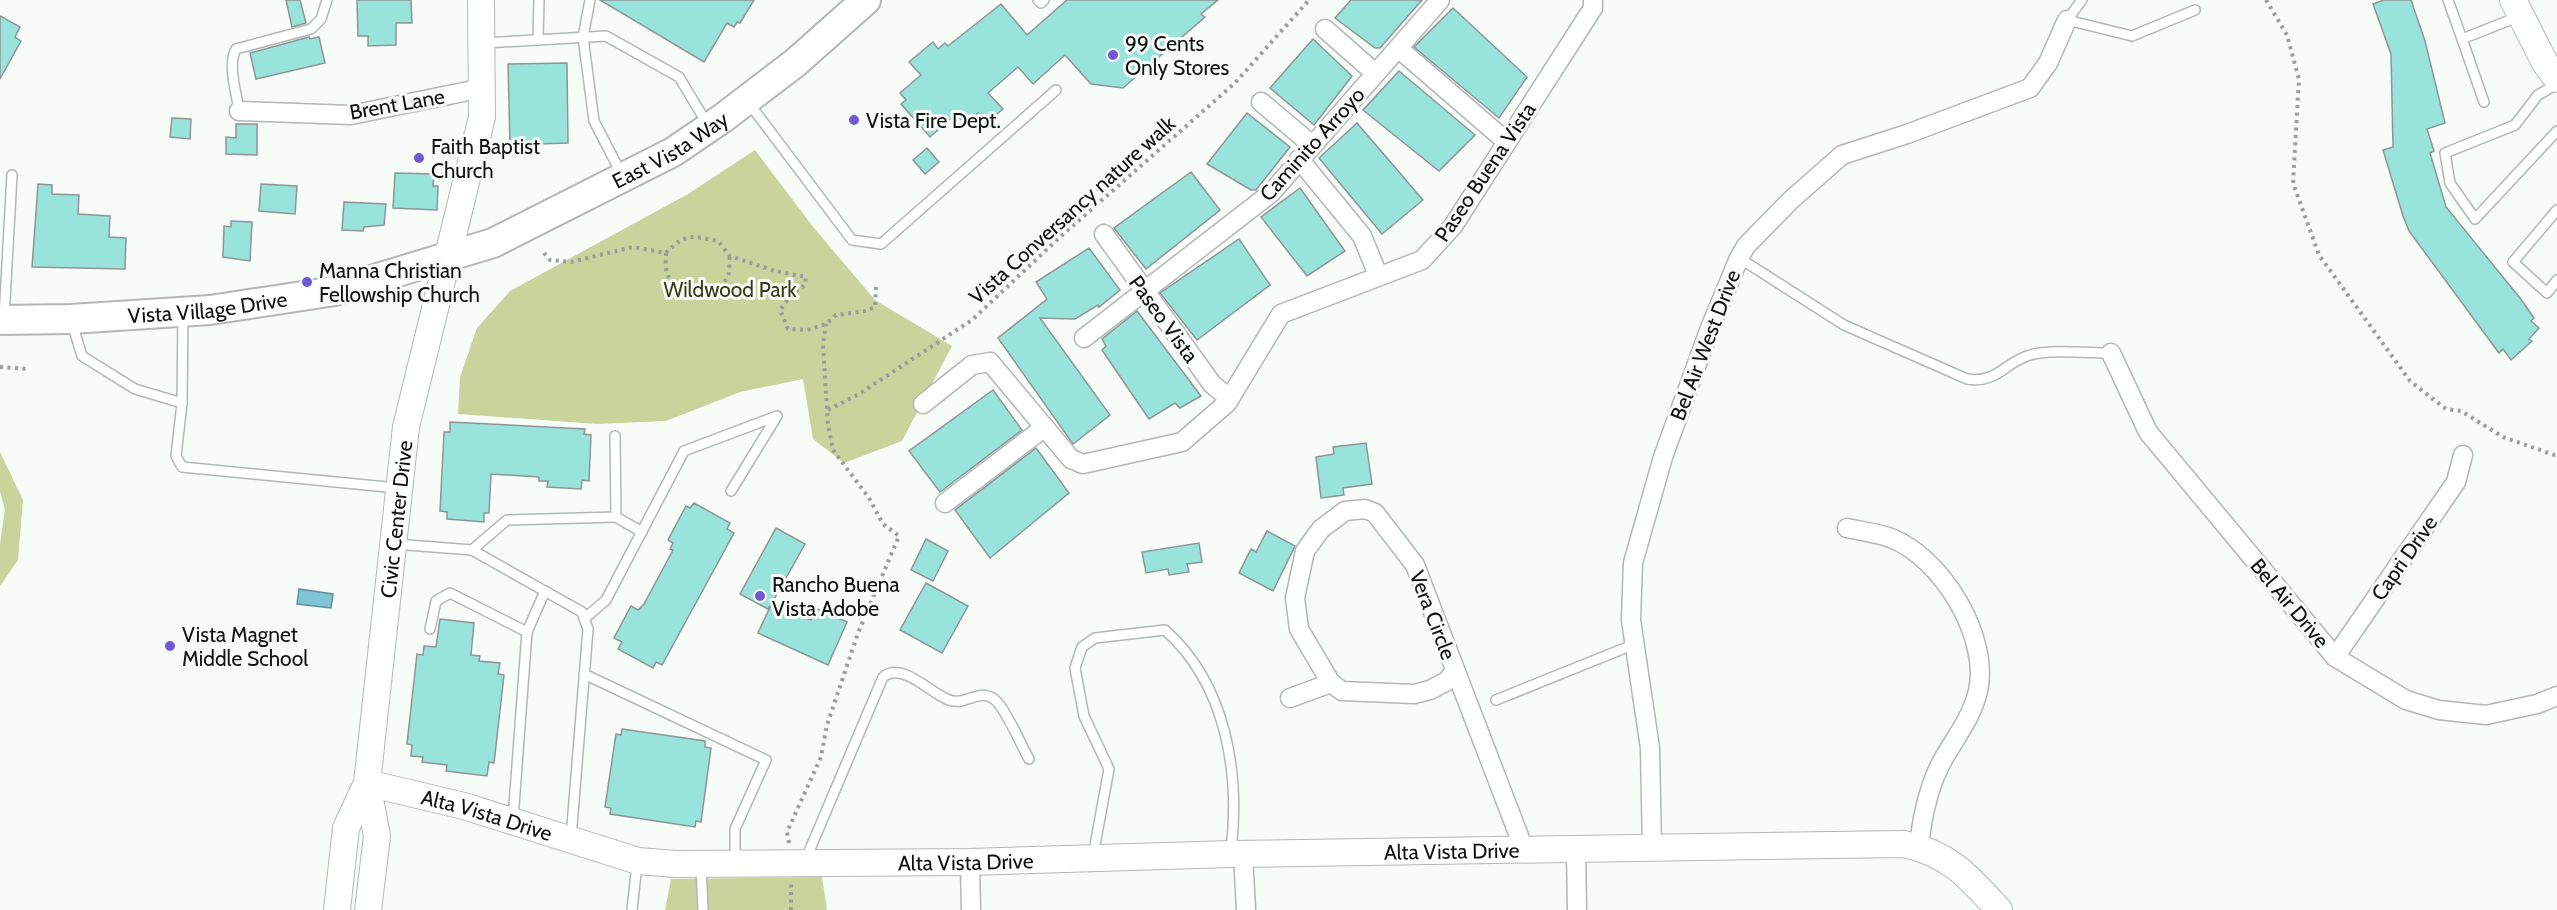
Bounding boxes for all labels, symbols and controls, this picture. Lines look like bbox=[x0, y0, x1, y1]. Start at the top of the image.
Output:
place label: 99 Cents Only Stores bbox=[1125, 31, 1230, 80]
marker: 99 Cents Only Stores bbox=[1106, 48, 1120, 62]
street label: Caminito Arroyo bbox=[1254, 82, 1370, 206]
street label: Brent Lane bbox=[348, 83, 447, 125]
street label: Paseo Buena Vista bbox=[1429, 98, 1541, 246]
street label: East Vista Way bbox=[608, 106, 733, 193]
place label: Vista Fire Dept. bbox=[866, 108, 1001, 133]
street label: Vista Conversancy nature walk bbox=[964, 111, 1181, 309]
marker: Vista Fire Dept. bbox=[847, 113, 861, 127]
place label: Faith Baptist Church bbox=[431, 134, 540, 183]
marker: Faith Baptist Church bbox=[412, 151, 426, 165]
place label: Manna Christian Fellowship Church bbox=[319, 258, 480, 307]
street label: Bel Air West Drive bbox=[1665, 266, 1745, 424]
street label: Paseo Vista bbox=[1124, 271, 1204, 367]
marker: Manna Christian Fellowship Church bbox=[300, 275, 314, 289]
park label: Wildwood Park bbox=[663, 277, 797, 302]
street label: Vista Village Drive bbox=[127, 286, 289, 328]
street label: Civic Center Drive bbox=[375, 439, 417, 599]
street label: Capri Drive bbox=[2366, 511, 2442, 605]
street label: Bel Air Drive bbox=[2245, 553, 2335, 653]
street label: Vera Circle bbox=[1405, 567, 1461, 663]
place label: Rancho Buena Vista Adobe bbox=[772, 572, 900, 621]
marker: Rancho Buena Vista Adobe bbox=[753, 589, 767, 603]
place label: Vista Magnet Middle School bbox=[182, 622, 308, 671]
marker: Vista Magnet Middle School bbox=[163, 639, 177, 653]
street label: Alta Vista Drive bbox=[419, 784, 556, 846]
street label: Alta Vista Drive bbox=[1384, 837, 1520, 864]
street label: Alta Vista Drive bbox=[898, 848, 1034, 875]

